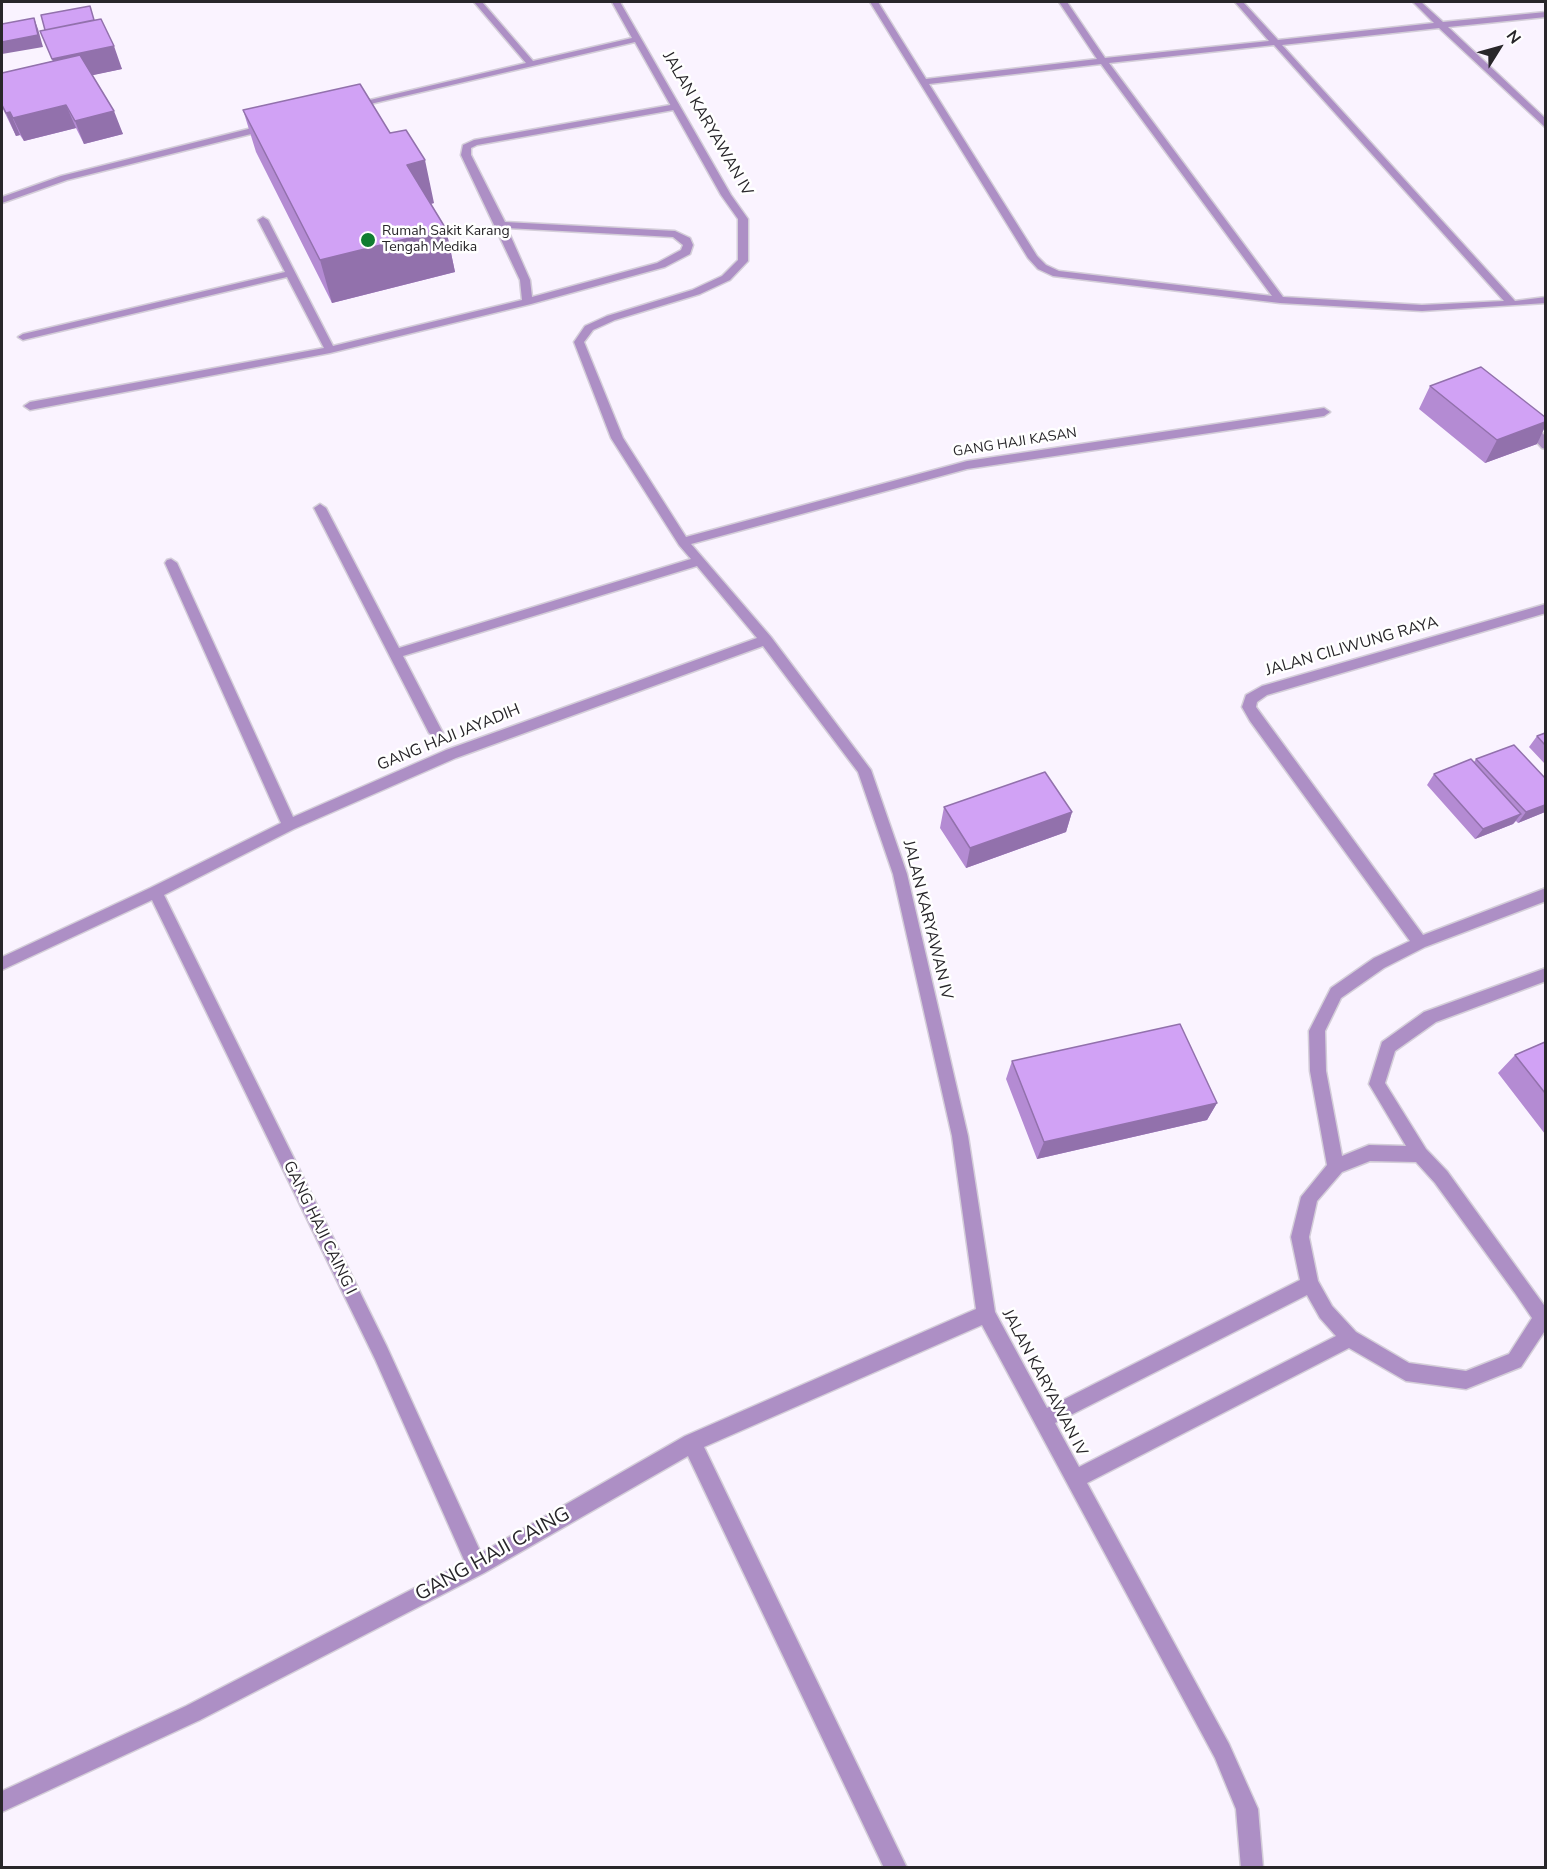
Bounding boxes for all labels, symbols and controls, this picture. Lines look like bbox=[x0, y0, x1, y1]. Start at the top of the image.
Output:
north arrow bbox=[1469, 18, 1529, 78]
text: N bbox=[1501, 26, 1526, 49]
street label: JALAN KARYAWAN IV bbox=[658, 48, 756, 200]
place label: Rumah Sakit Karang Tengah Medika bbox=[382, 224, 510, 256]
marker: Rumah Sakit Karang Tengah Medika bbox=[359, 231, 377, 249]
street label: GANG HAJI KASAN bbox=[952, 425, 1078, 461]
street label: JALAN CILIWUNG RAYA bbox=[1264, 613, 1440, 681]
street label: GANG HAJI JAYADIH bbox=[375, 701, 523, 775]
street label: JALAN KARYAWAN IV bbox=[898, 838, 956, 1002]
street label: GANG HAJI CAING I bbox=[278, 1158, 360, 1298]
street label: JALAN KARYAWAN IV bbox=[997, 1306, 1091, 1460]
street label: GANG HAJI CAING bbox=[412, 1503, 574, 1607]

